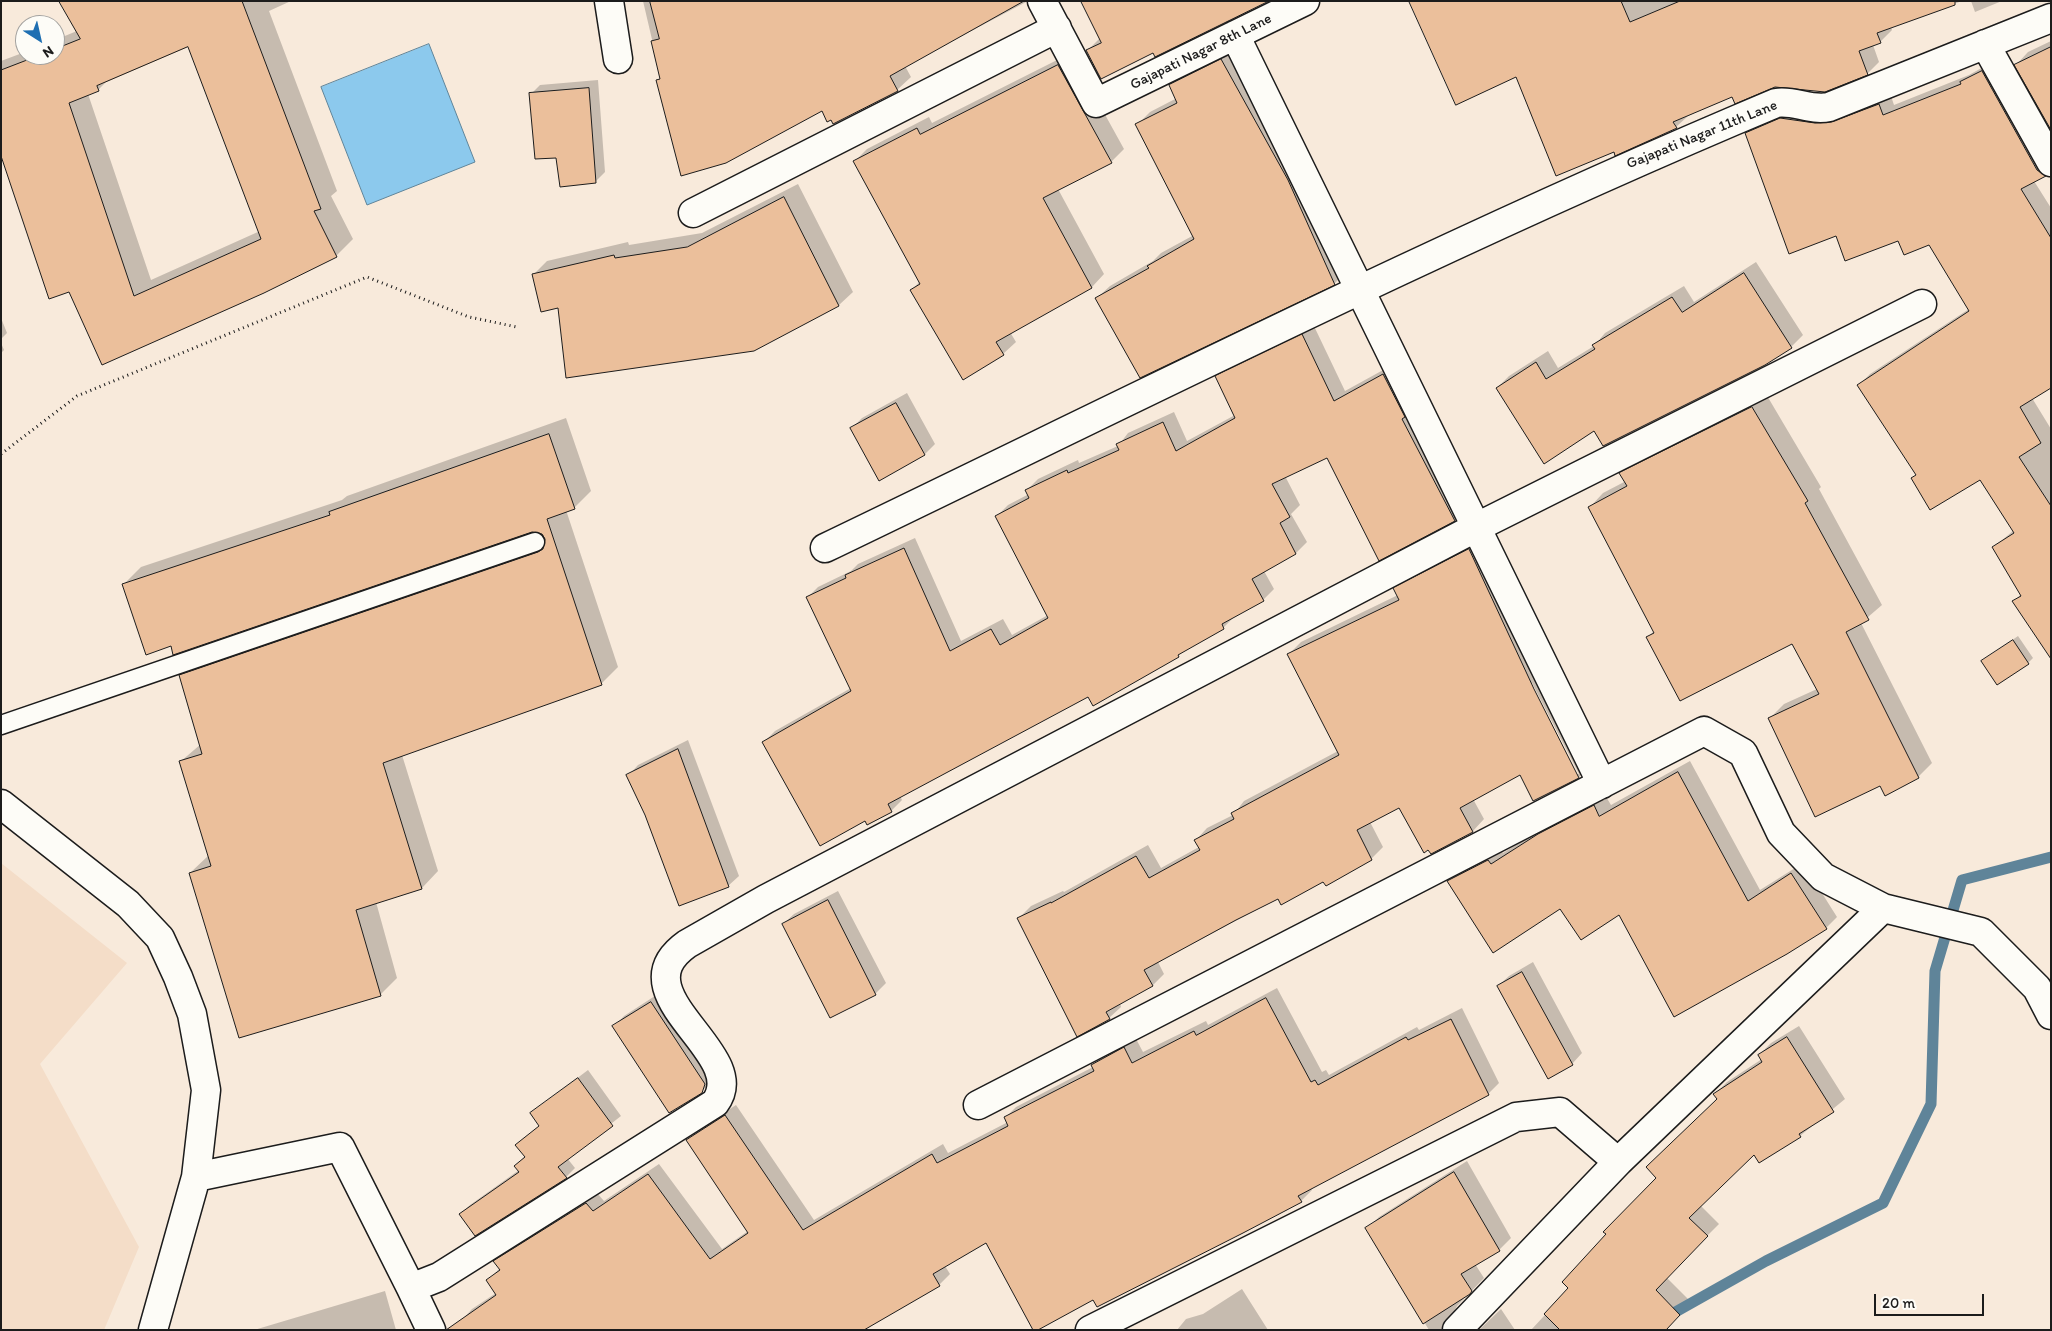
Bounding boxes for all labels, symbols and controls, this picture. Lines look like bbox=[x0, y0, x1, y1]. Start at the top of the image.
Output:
street label: Gajapati Nagar 8th Lane bbox=[1127, 10, 1275, 94]
north arrow bbox=[15, 15, 65, 65]
text: N bbox=[40, 42, 57, 62]
street label: Gajapati Nagar 11th Lane bbox=[1624, 97, 1780, 173]
scale bar bbox=[1877, 1284, 1987, 1316]
text: 20 m bbox=[1882, 1294, 1915, 1312]

